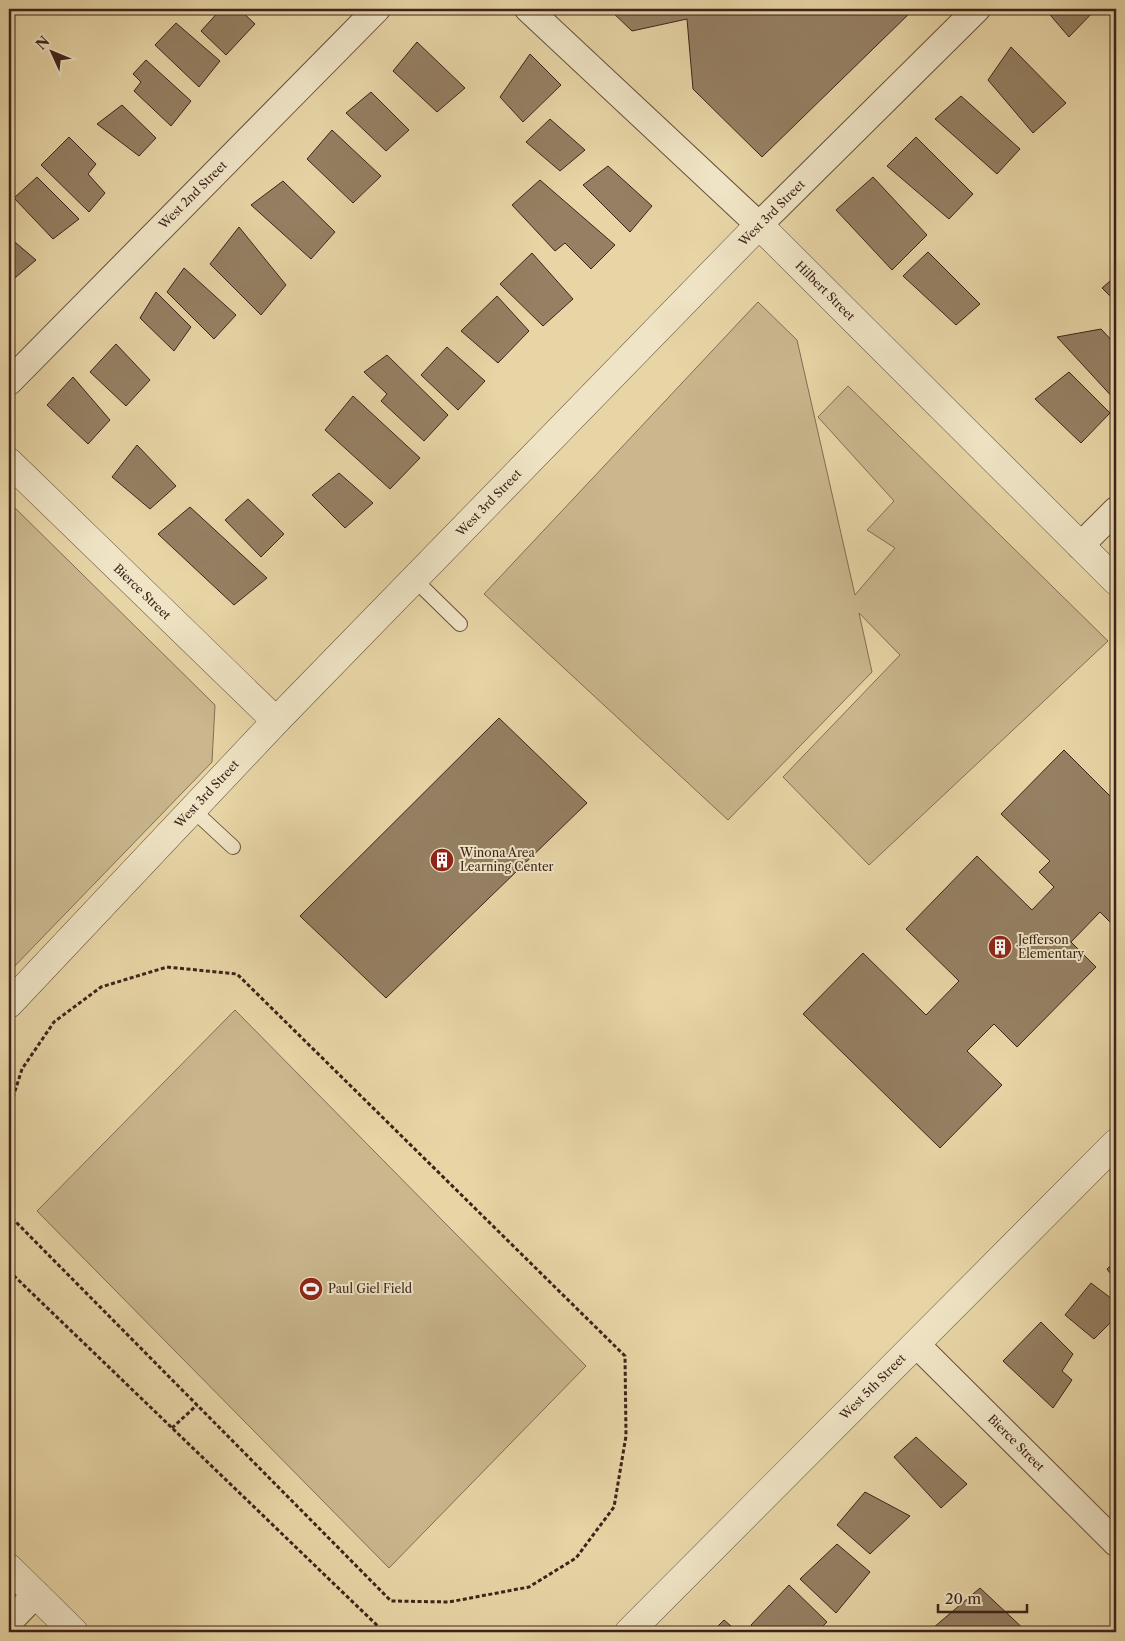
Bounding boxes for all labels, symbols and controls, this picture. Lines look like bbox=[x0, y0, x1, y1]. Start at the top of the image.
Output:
north arrow bbox=[28, 28, 78, 78]
text: N bbox=[32, 32, 53, 54]
street label: West 2nd Street bbox=[155, 157, 230, 233]
street label: West 3rd Street bbox=[735, 176, 808, 250]
street label: Hilbert Street bbox=[792, 258, 859, 324]
street label: West 3rd Street bbox=[452, 465, 525, 540]
street label: Bierce Street bbox=[111, 561, 175, 623]
street label: West 3rd Street bbox=[171, 756, 242, 831]
place label: Winona Area Learning Center bbox=[459, 845, 554, 874]
building icon: Winona Area Learning Center bbox=[429, 847, 455, 873]
place label: Jefferson Elementary bbox=[1016, 932, 1085, 961]
building icon: Jefferson Elementary bbox=[987, 934, 1013, 960]
sports icon: Paul Giel Field bbox=[298, 1276, 324, 1302]
place label: Paul Giel Field bbox=[328, 1281, 413, 1296]
street label: West 5th Street bbox=[836, 1350, 909, 1423]
street label: Bierce Street bbox=[985, 1411, 1048, 1475]
scale bar bbox=[938, 1581, 1026, 1613]
text: 20 m bbox=[945, 1589, 981, 1608]

